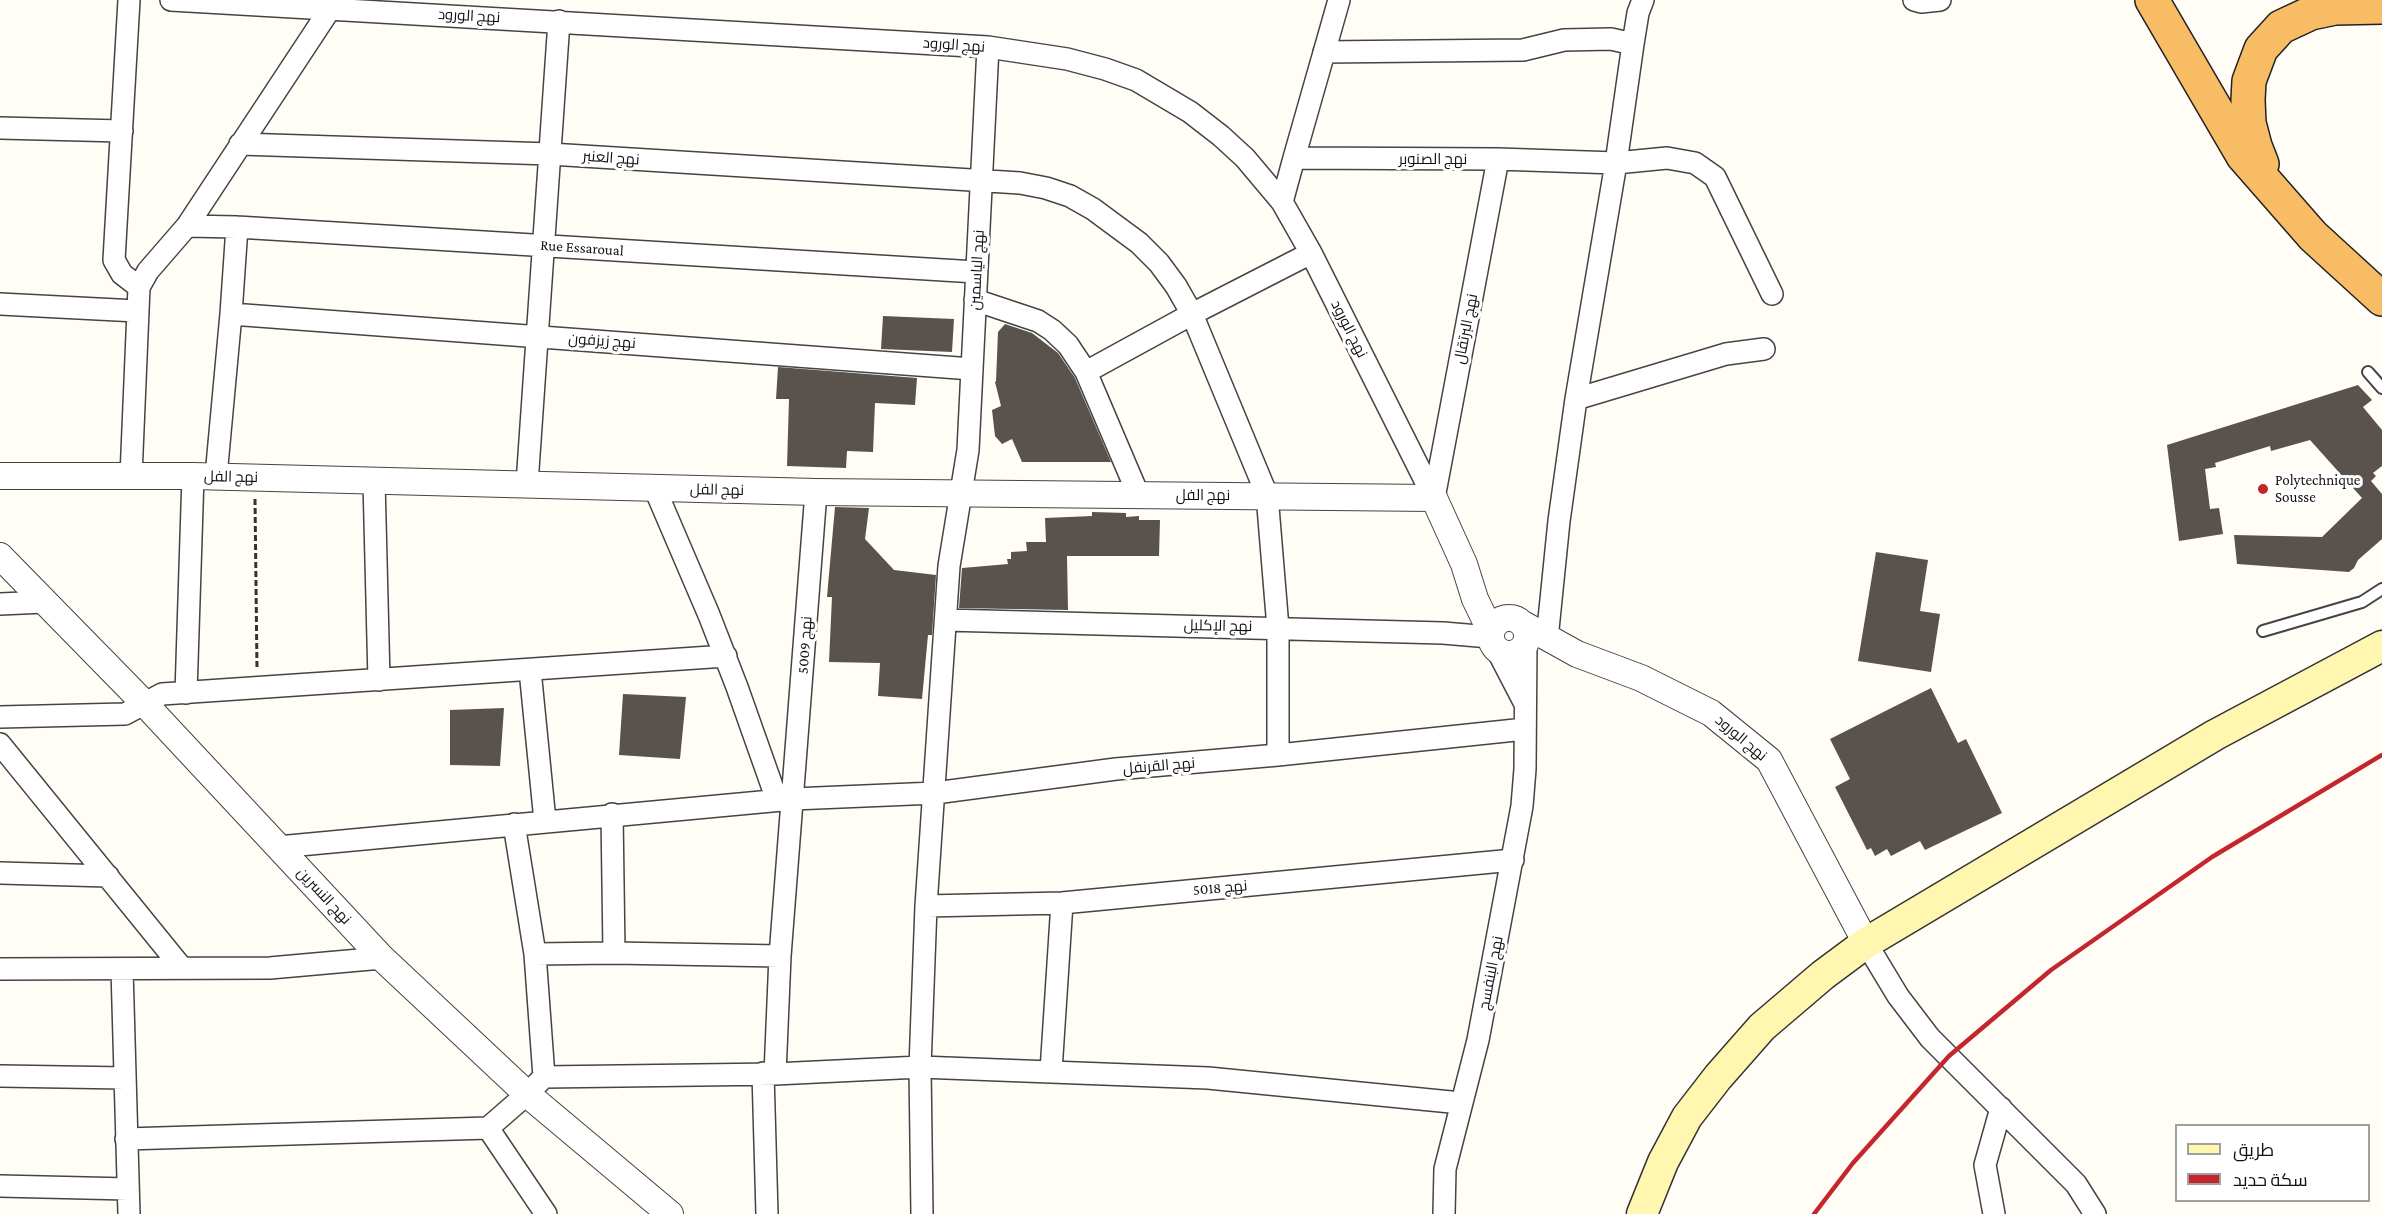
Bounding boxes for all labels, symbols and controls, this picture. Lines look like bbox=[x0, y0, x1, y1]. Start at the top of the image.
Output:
street label: نهج الورود bbox=[437, 5, 501, 27]
street label: نهج الورود bbox=[922, 34, 986, 56]
street label: نهج العنبر bbox=[582, 147, 640, 169]
street label: نهج الصنوبر bbox=[1399, 150, 1467, 168]
street label: نهج الياسمين bbox=[966, 229, 988, 311]
street label: Rue Essaroual bbox=[540, 236, 624, 260]
street label: نهج البرتقال bbox=[1450, 292, 1482, 366]
street label: نهج الورود bbox=[1327, 297, 1371, 361]
street label: نهج زيزفون bbox=[568, 330, 636, 352]
street label: نهج الفل bbox=[204, 468, 258, 486]
place label: Polytechnique Sousse bbox=[2275, 471, 2360, 506]
street label: نهج الفل bbox=[690, 481, 744, 499]
marker: Polytechnique Sousse bbox=[2256, 482, 2270, 496]
street label: نهج الفل bbox=[1176, 486, 1230, 504]
street label: نهج 5009 bbox=[794, 616, 816, 674]
street label: نهج الإكليل bbox=[1183, 616, 1253, 636]
street label: نهج الورود bbox=[1711, 711, 1771, 765]
street label: نهج القرنفل bbox=[1122, 754, 1196, 778]
street label: نهج النسرين bbox=[293, 864, 355, 928]
street label: نهج 5018 bbox=[1192, 877, 1248, 899]
street label: نهج البنفسج bbox=[1475, 934, 1507, 1012]
legend bbox=[2175, 1124, 2370, 1202]
text: طريق bbox=[2233, 1140, 2274, 1160]
text: سكة حديد bbox=[2233, 1170, 2308, 1190]

